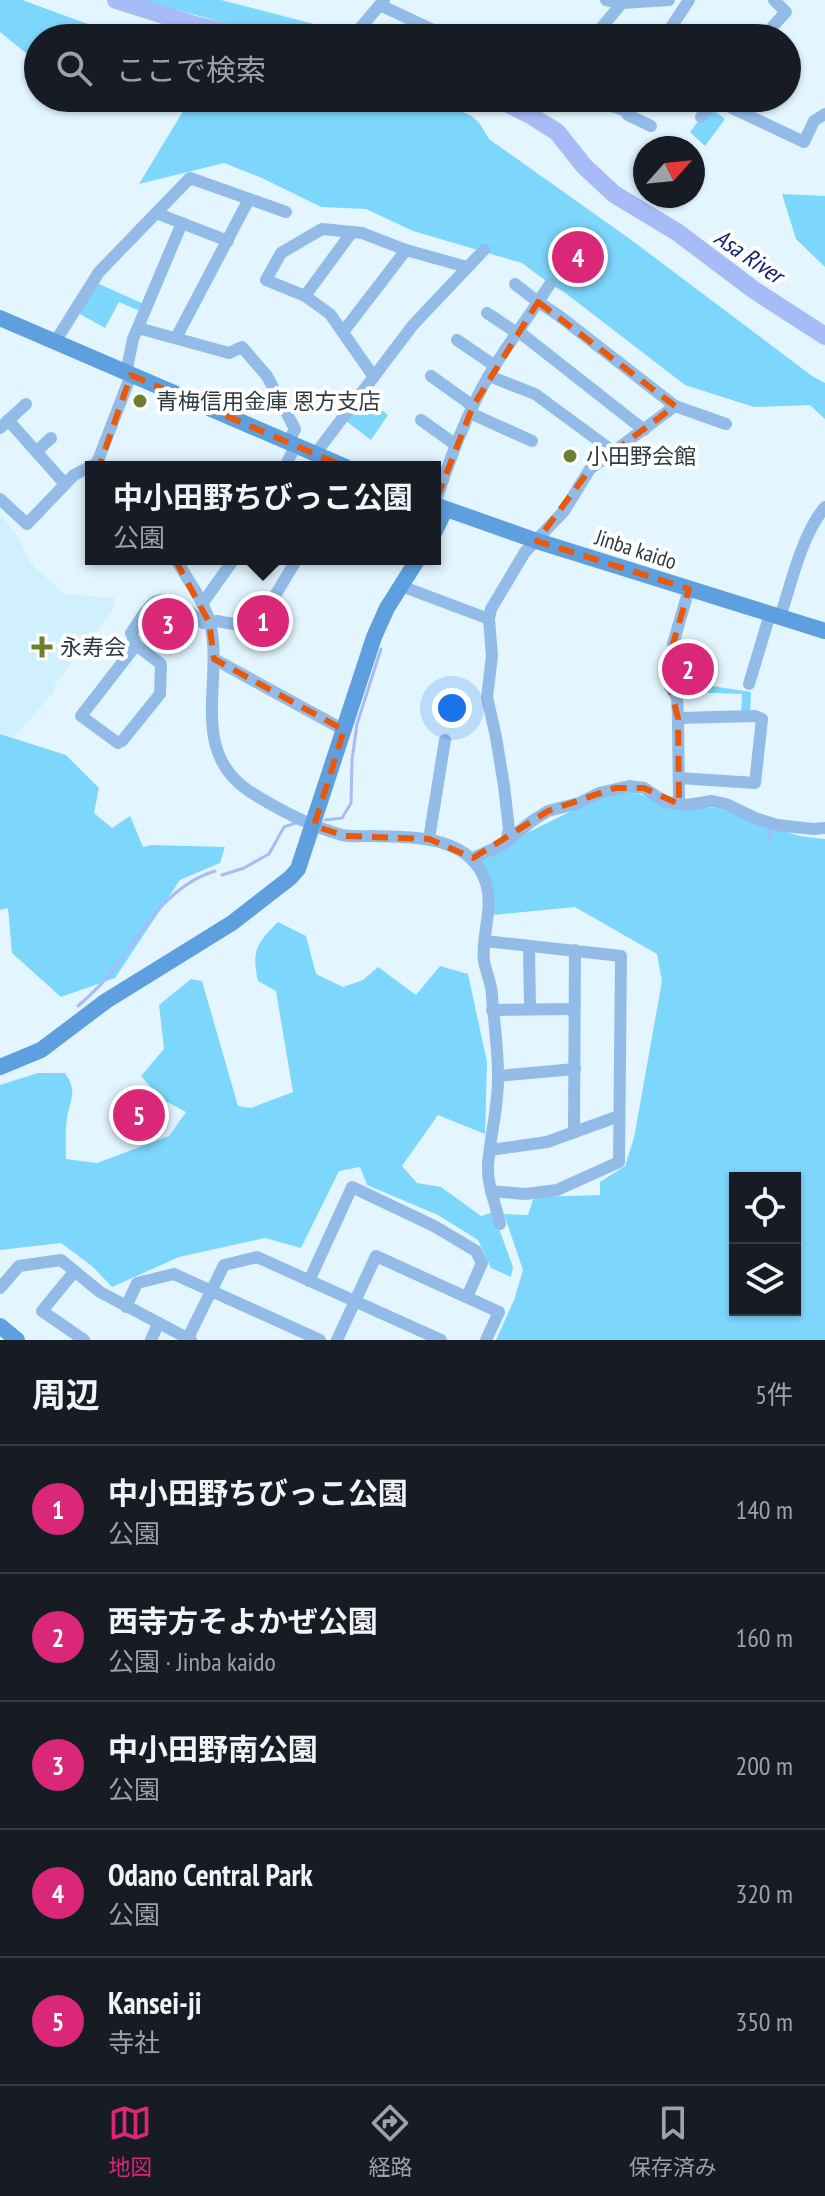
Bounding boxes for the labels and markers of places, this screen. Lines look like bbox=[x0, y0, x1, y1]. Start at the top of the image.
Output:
pin: 4 bbox=[552, 227, 604, 287]
place label: 青梅信用金庫 恩方支店 bbox=[156, 387, 381, 415]
marker: 青梅信用金庫 恩方支店 bbox=[131, 392, 149, 410]
place label: 小田野会館 bbox=[586, 442, 696, 470]
marker: 小田野会館 bbox=[561, 447, 579, 465]
pin: 1 bbox=[237, 591, 289, 651]
pin: 3 bbox=[142, 594, 194, 654]
place label: 永寿会 bbox=[60, 633, 126, 661]
marker: 永寿会 bbox=[31, 636, 53, 658]
pin: 2 bbox=[662, 639, 714, 699]
pin: 5 bbox=[113, 1085, 165, 1145]

